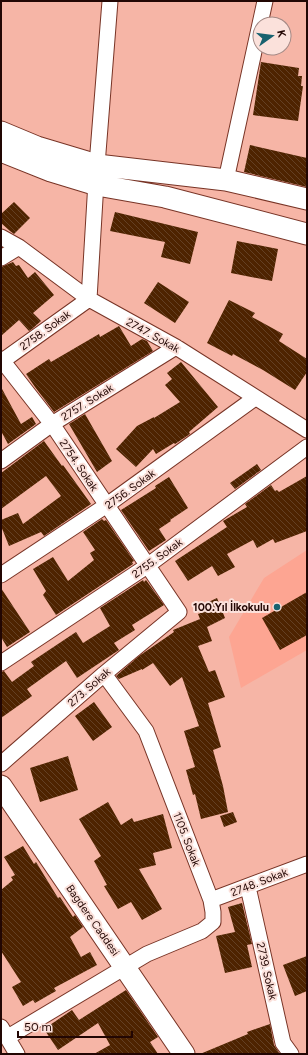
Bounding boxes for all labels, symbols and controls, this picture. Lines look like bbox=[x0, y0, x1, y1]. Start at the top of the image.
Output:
north arrow bbox=[252, 16, 292, 56]
text: K bbox=[274, 29, 289, 39]
street label: 2758. Sokak bbox=[17, 307, 74, 353]
street label: 2747. Sokak bbox=[124, 315, 182, 356]
street label: 2757. Sokak bbox=[59, 381, 116, 423]
street label: 2754. Sokak bbox=[57, 437, 101, 494]
street label: 2756. Sokak bbox=[103, 466, 158, 512]
street label: 2755. Sokak bbox=[130, 535, 186, 581]
place label: 100.Yıl İlkokulu bbox=[193, 600, 269, 614]
marker: 100.Yıl İlkokulu bbox=[272, 602, 282, 612]
street label: 273. Sokak bbox=[65, 665, 114, 709]
street label: 1105. Sokak bbox=[170, 810, 203, 869]
street label: 2748. Sokak bbox=[229, 865, 290, 899]
street label: Bagdere Caddesi bbox=[63, 882, 122, 958]
street label: 2739. Sokak bbox=[254, 941, 280, 1002]
scale bar bbox=[18, 1013, 132, 1039]
text: 50 m bbox=[24, 1020, 52, 1034]

